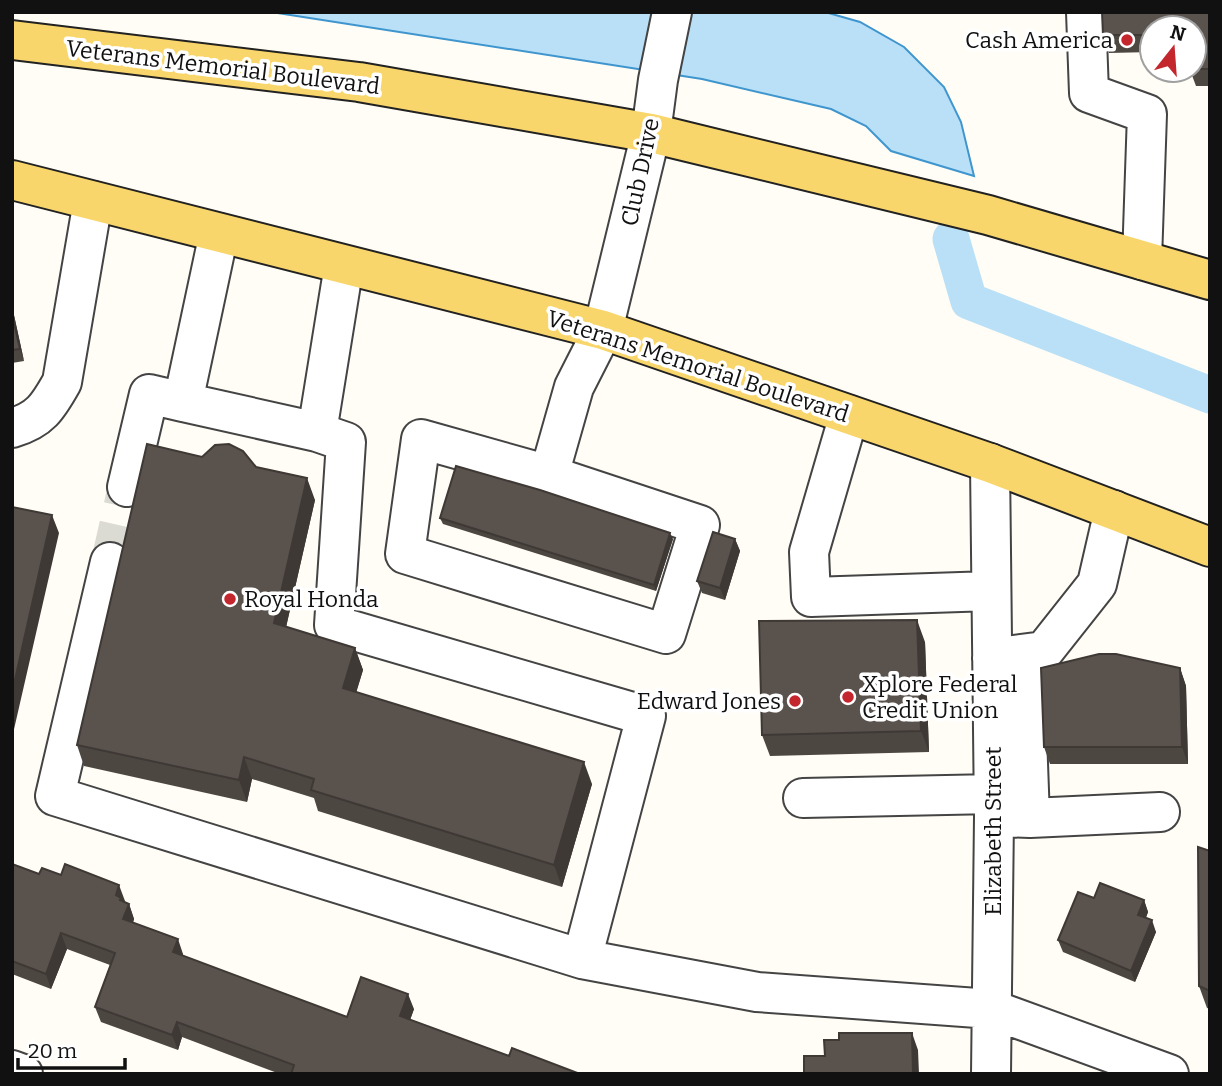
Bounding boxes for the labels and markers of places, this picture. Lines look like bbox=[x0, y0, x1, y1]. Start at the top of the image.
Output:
place label: Cash America bbox=[965, 26, 1113, 54]
marker: Cash America bbox=[1119, 32, 1135, 48]
place label: Royal Honda bbox=[244, 585, 379, 613]
marker: Royal Honda bbox=[222, 591, 238, 607]
place label: Xplore Federal Credit Union bbox=[862, 670, 1018, 724]
place label: Edward Jones bbox=[637, 687, 781, 715]
marker: Xplore Federal Credit Union bbox=[840, 689, 856, 705]
marker: Edward Jones bbox=[787, 693, 803, 709]

